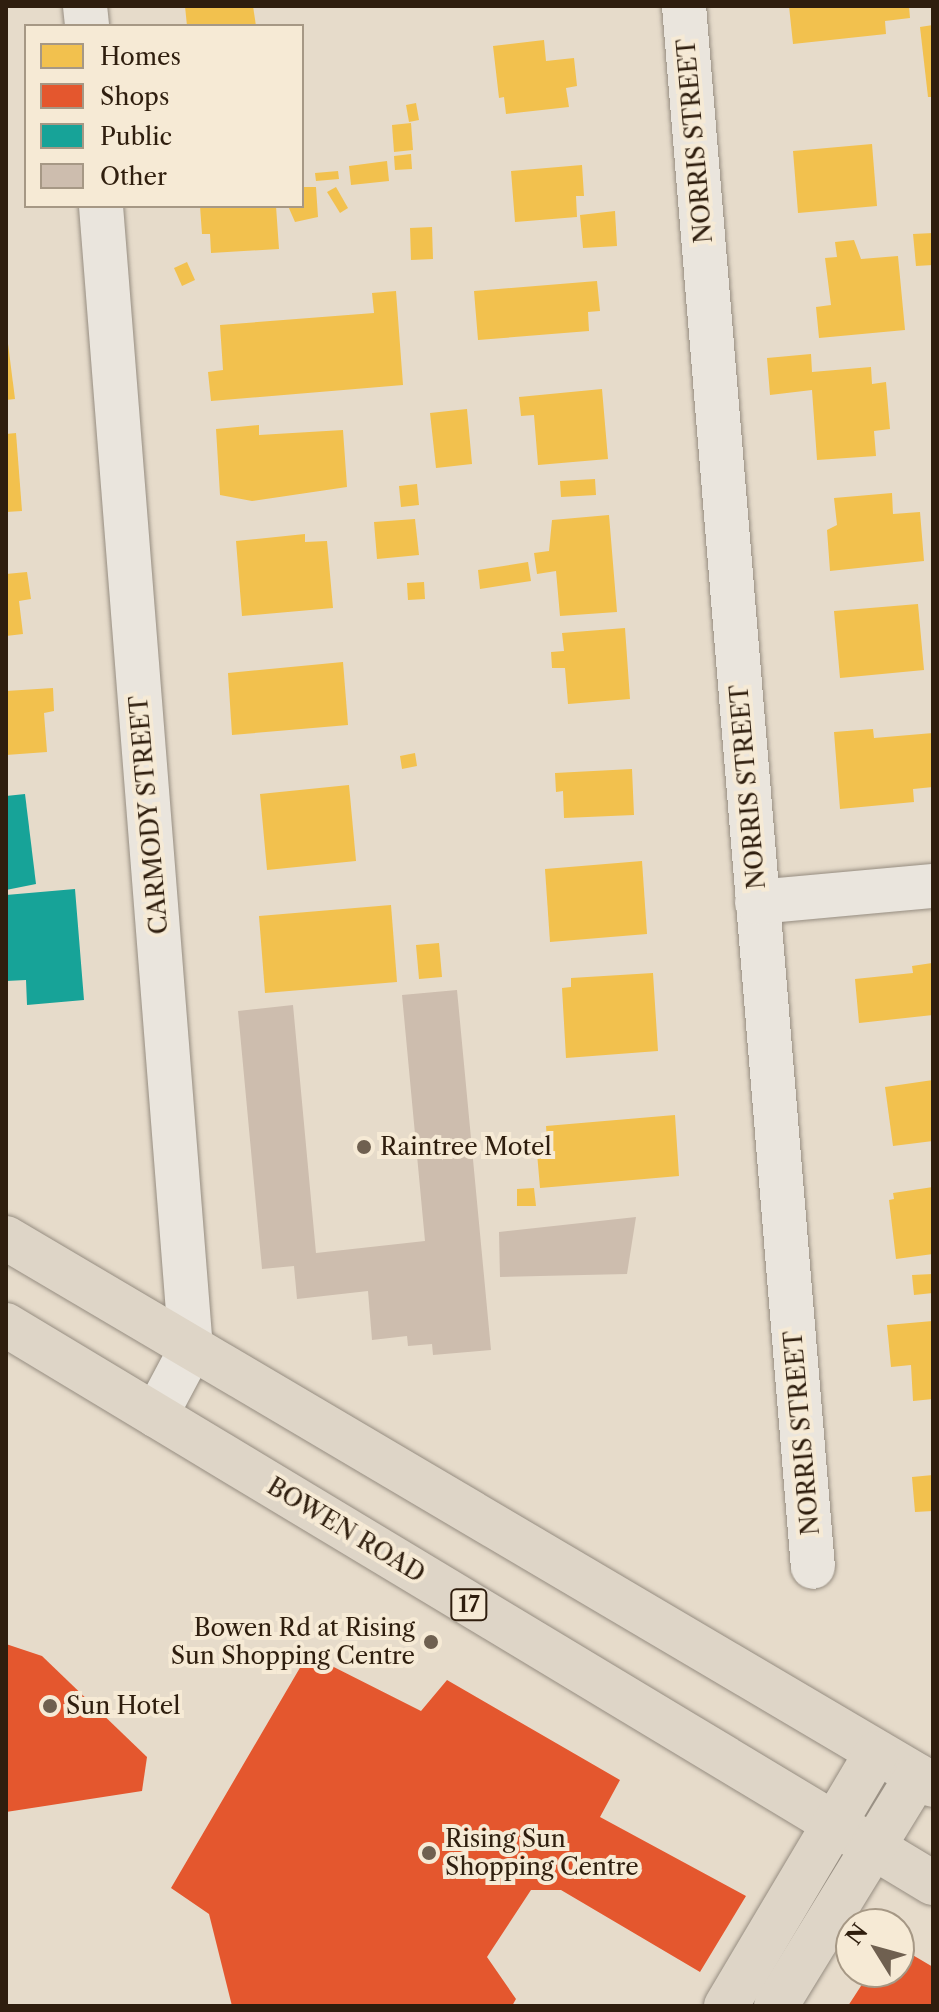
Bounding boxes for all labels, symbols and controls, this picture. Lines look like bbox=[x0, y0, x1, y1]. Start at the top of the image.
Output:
legend bbox=[24, 24, 304, 208]
street label: NORRIS STREET bbox=[672, 38, 718, 244]
text: Homes bbox=[100, 42, 181, 71]
text: Shops bbox=[100, 82, 169, 111]
text: Public bbox=[100, 122, 172, 151]
text: Other bbox=[100, 162, 167, 191]
street label: NORRIS STREET bbox=[725, 684, 771, 890]
street label: CARMODY STREET bbox=[124, 694, 174, 936]
place label: Raintree Motel bbox=[380, 1133, 552, 1161]
marker: Raintree Motel bbox=[355, 1138, 373, 1156]
street label: NORRIS STREET bbox=[779, 1330, 825, 1536]
street label: BOWEN ROAD bbox=[262, 1472, 430, 1588]
road number: 17 bbox=[449, 1587, 489, 1623]
place label: Bowen Rd at Rising Sun Shopping Centre bbox=[171, 1614, 415, 1670]
marker: Bowen Rd at Rising Sun Shopping Centre bbox=[422, 1633, 440, 1651]
place label: Sun Hotel bbox=[66, 1692, 180, 1720]
marker: Sun Hotel bbox=[41, 1697, 59, 1715]
place label: Rising Sun Shopping Centre bbox=[445, 1825, 639, 1881]
marker: Rising Sun Shopping Centre bbox=[420, 1844, 438, 1862]
north arrow bbox=[835, 1908, 915, 1988]
text: N bbox=[840, 1919, 874, 1950]

